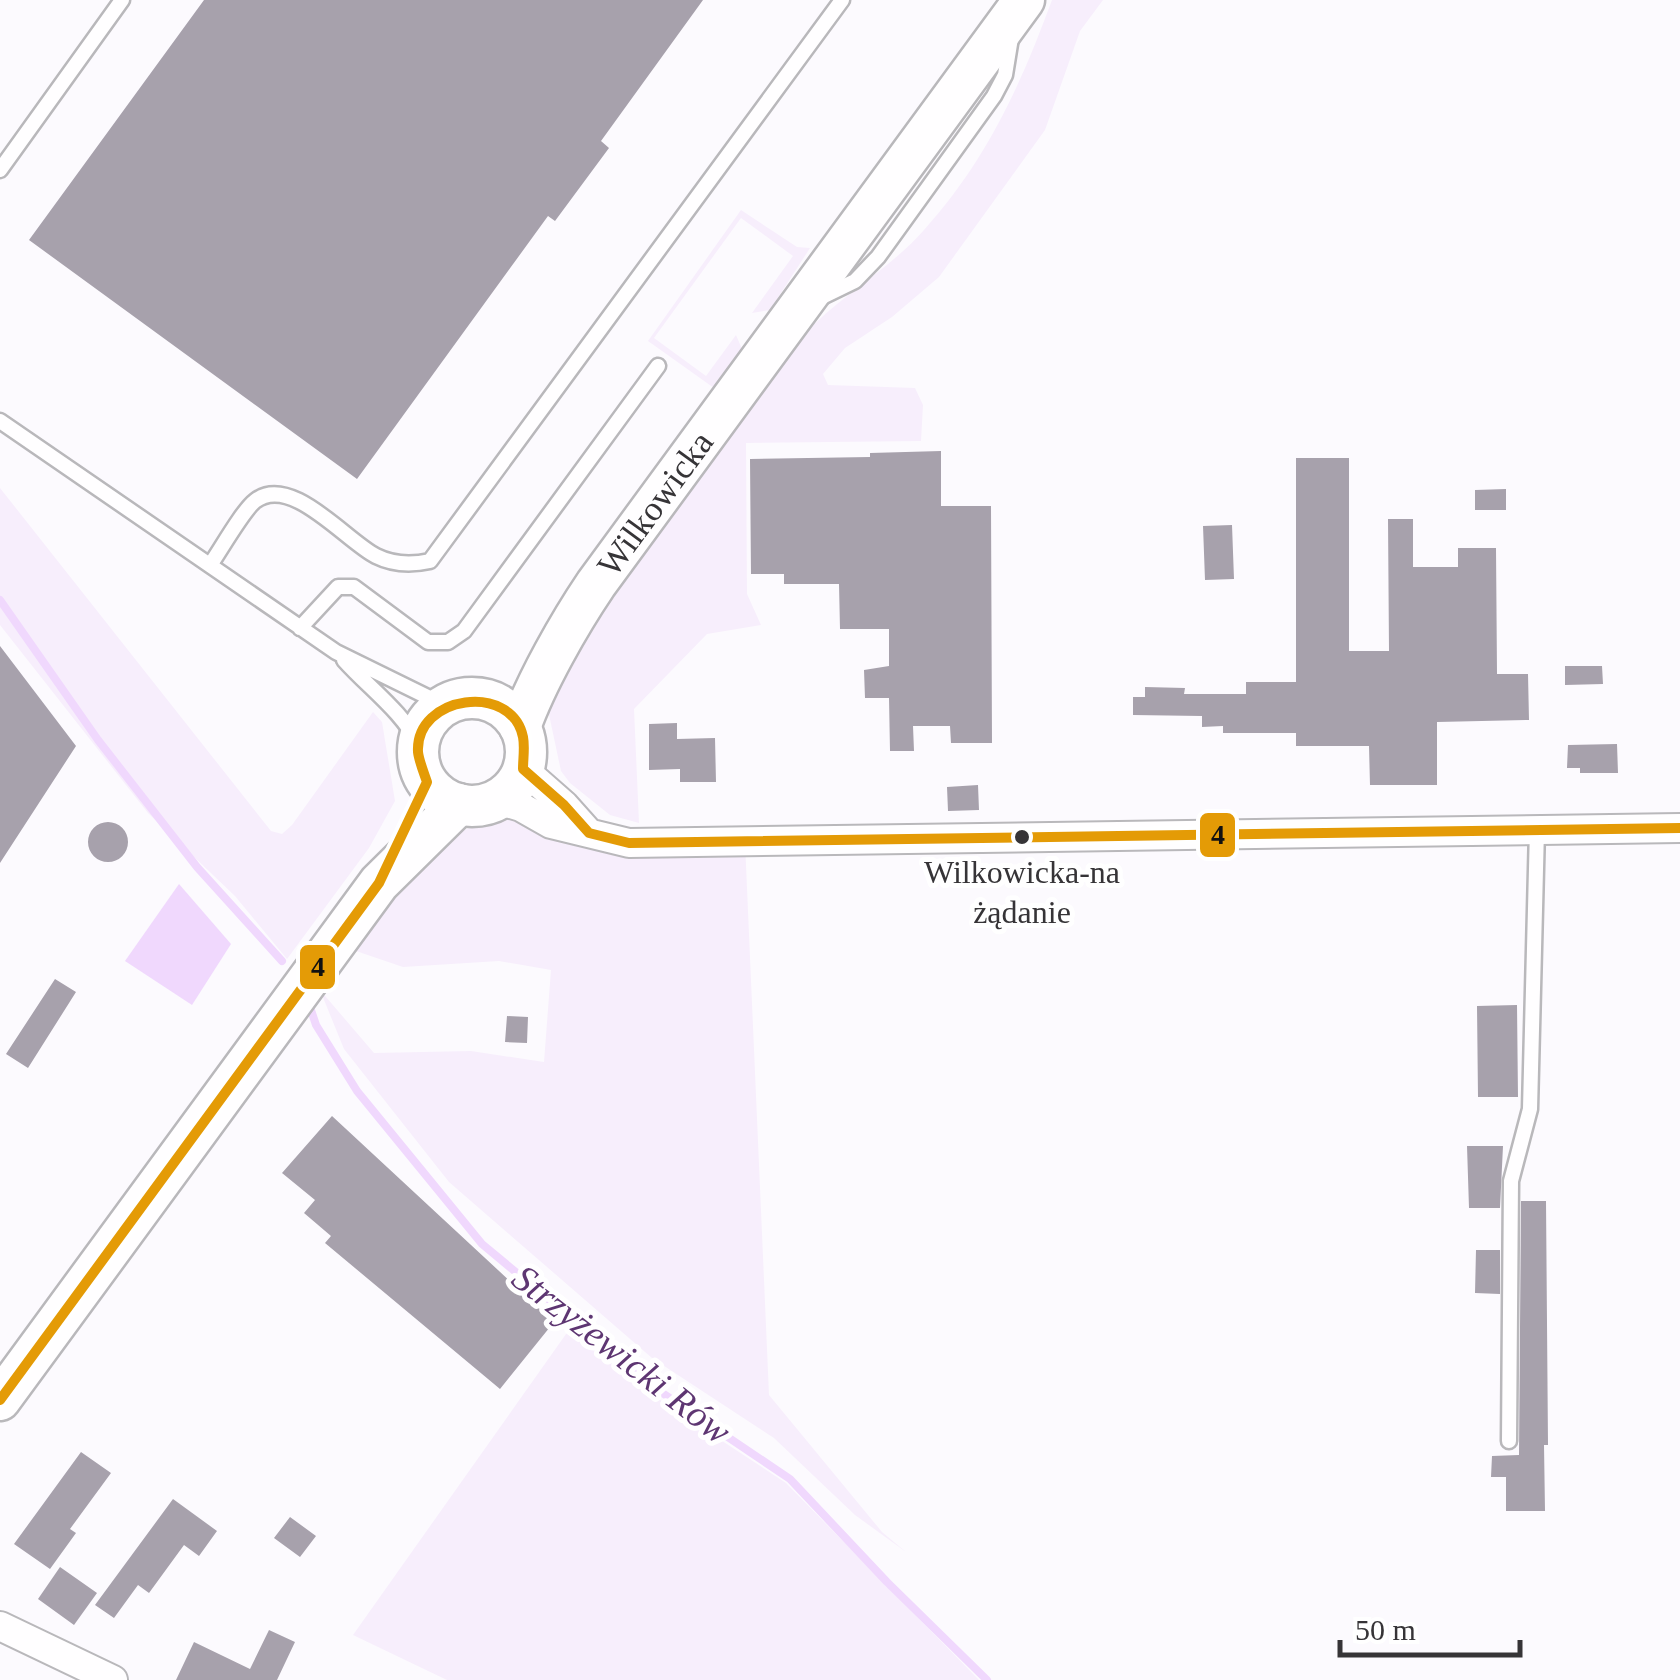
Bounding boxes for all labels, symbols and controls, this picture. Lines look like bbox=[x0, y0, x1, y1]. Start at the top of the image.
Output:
street label: Wilkowicka bbox=[589, 424, 722, 584]
line badge: 4 bbox=[1198, 811, 1237, 859]
text: 4 bbox=[1211, 819, 1225, 850]
marker: Wilkowicka-na żądanie bbox=[1012, 827, 1032, 847]
place label: Wilkowicka-na żądanie bbox=[924, 854, 1120, 930]
line badge: 4 bbox=[298, 943, 337, 991]
text: 4 bbox=[311, 951, 325, 982]
water label: Strzyżewicki Rów bbox=[505, 1256, 740, 1452]
scale bar bbox=[1340, 1595, 1520, 1657]
text: 50 m bbox=[1355, 1613, 1416, 1646]

